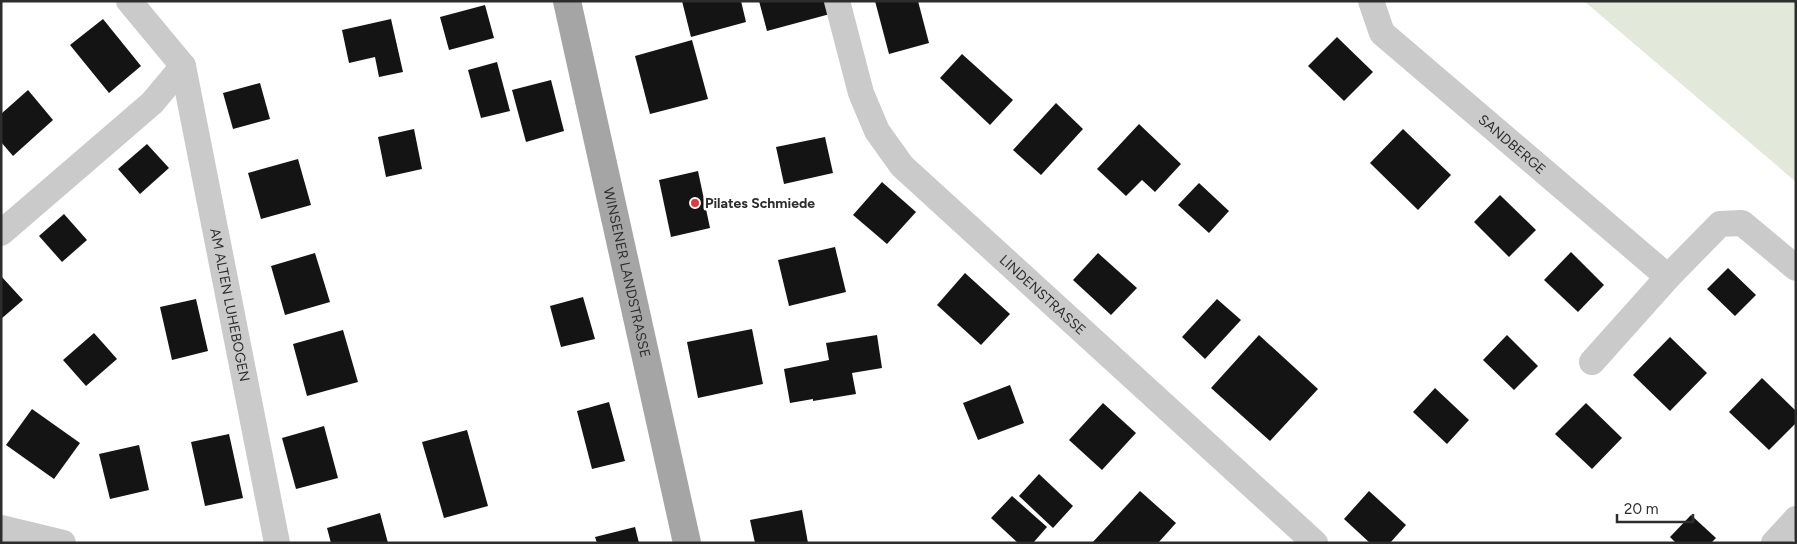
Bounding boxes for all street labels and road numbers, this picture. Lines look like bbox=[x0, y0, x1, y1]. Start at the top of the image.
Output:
street label: SANDBERGE bbox=[1475, 111, 1549, 178]
street label: WINSENER LANDSTRASSE bbox=[600, 186, 654, 359]
street label: AM ALTEN LUHEBOGEN bbox=[206, 227, 253, 383]
street label: LINDENSTRASSE bbox=[996, 251, 1089, 339]

